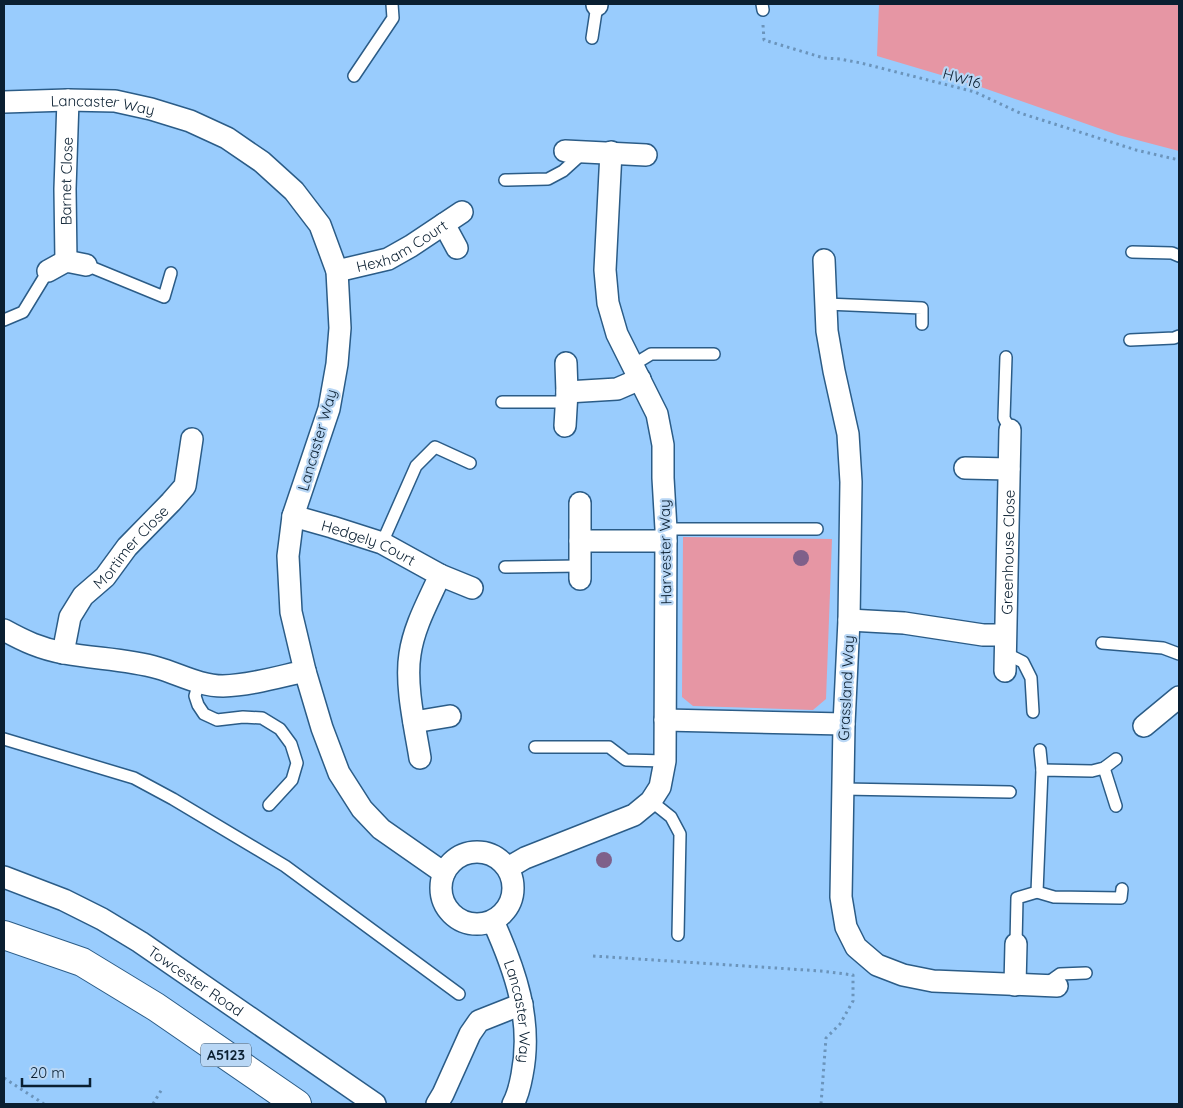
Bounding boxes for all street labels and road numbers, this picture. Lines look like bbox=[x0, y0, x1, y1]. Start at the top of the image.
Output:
street label: HW16 bbox=[941, 64, 983, 92]
street label: Lancaster Way bbox=[50, 90, 157, 119]
street label: Barnet Close bbox=[55, 136, 76, 225]
street label: Hexham Court bbox=[354, 215, 451, 276]
street label: Lancaster Way bbox=[293, 387, 341, 493]
street label: Greenhouse Close bbox=[997, 489, 1018, 615]
street label: Harvester Way bbox=[655, 499, 675, 605]
street label: Mortimer Close bbox=[89, 501, 172, 593]
street label: Hedgely Court bbox=[319, 515, 419, 569]
street label: Grassland Way bbox=[834, 635, 858, 741]
street label: Towcester Road bbox=[145, 941, 247, 1020]
street label: Lancaster Way bbox=[500, 957, 535, 1064]
road number: A5123 bbox=[201, 1044, 251, 1066]

